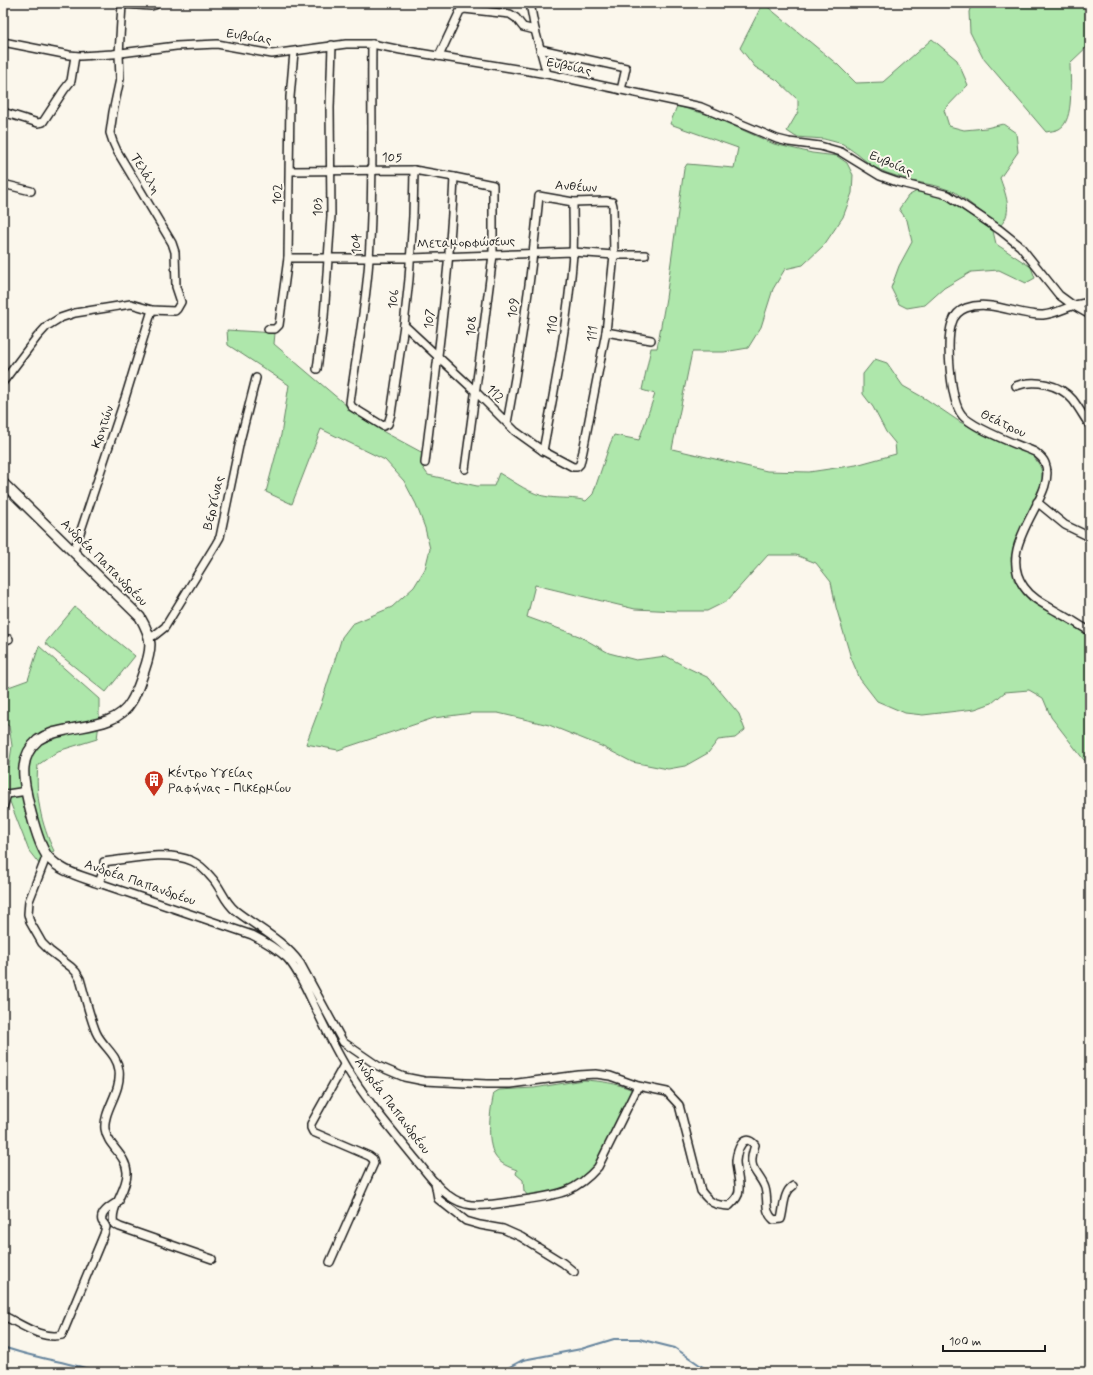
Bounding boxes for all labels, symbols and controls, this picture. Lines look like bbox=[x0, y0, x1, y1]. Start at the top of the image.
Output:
street label: Ευβοίας bbox=[225, 25, 273, 49]
street label: Ευβοίας bbox=[545, 54, 593, 80]
street label: Ευβοίας bbox=[867, 147, 916, 181]
street label: 105 bbox=[382, 149, 402, 167]
street label: Τελάλη bbox=[126, 150, 164, 198]
street label: Ανθέων bbox=[554, 177, 598, 197]
street label: 102 bbox=[269, 183, 287, 205]
street label: 103 bbox=[310, 197, 327, 216]
street label: 104 bbox=[348, 233, 366, 255]
street label: Μεταμορφώσεως bbox=[417, 233, 516, 253]
street label: 106 bbox=[385, 288, 403, 310]
street label: 109 bbox=[504, 297, 524, 319]
street label: 107 bbox=[420, 308, 440, 330]
street label: 110 bbox=[543, 314, 563, 336]
street label: 108 bbox=[462, 315, 482, 337]
street label: 111 bbox=[583, 325, 603, 343]
street label: 112 bbox=[482, 381, 508, 407]
street label: Κρητών bbox=[88, 403, 118, 451]
street label: Θεάτρου bbox=[977, 406, 1029, 442]
street label: Βεργίνας bbox=[200, 474, 229, 532]
street label: Ανδρέα Παπανδρέου bbox=[57, 516, 151, 610]
place label: Κέντρο Υγείας Ραφήνας - Πικερμίου bbox=[168, 765, 291, 797]
building icon: Κέντρο Υγείας Ραφήνας - Πικερμίου bbox=[143, 769, 165, 797]
street label: Ανδρέα Παπανδρέου bbox=[82, 856, 198, 910]
street label: Ανδρέα Παπανδρέου bbox=[350, 1054, 434, 1158]
scale bar bbox=[943, 1327, 1045, 1353]
text: 100 m bbox=[949, 1334, 981, 1350]

